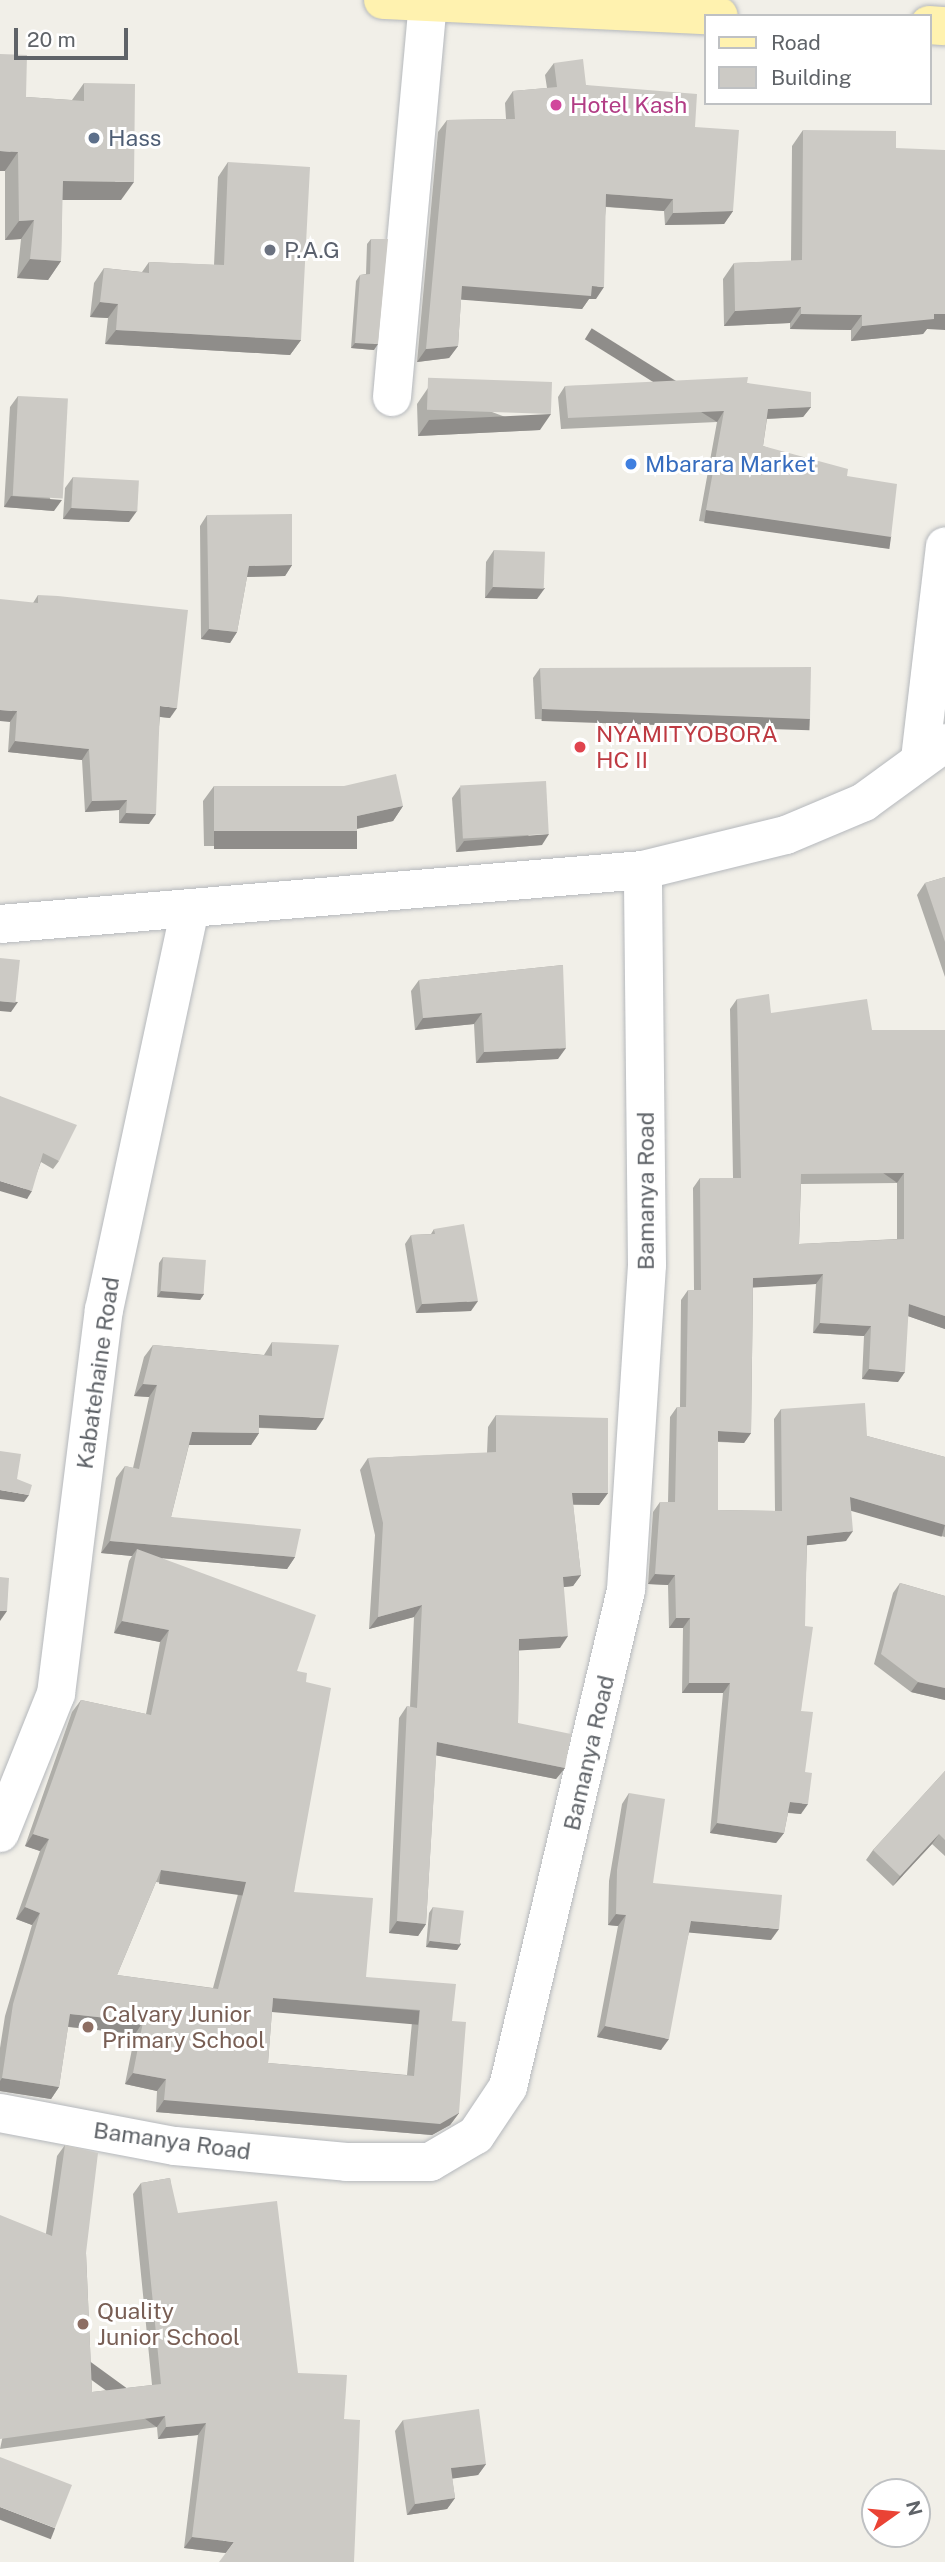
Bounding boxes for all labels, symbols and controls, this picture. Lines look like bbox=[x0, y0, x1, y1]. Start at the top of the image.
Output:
scale bar bbox=[18, 14, 131, 58]
legend bbox=[704, 14, 931, 105]
text: 20 m bbox=[27, 27, 76, 52]
text: Road bbox=[771, 30, 821, 55]
text: Building bbox=[771, 65, 852, 90]
place label: Hotel Kash bbox=[570, 91, 687, 119]
marker: Hotel Kash bbox=[548, 97, 564, 113]
place label: Hass bbox=[108, 124, 161, 152]
marker: Hass bbox=[86, 130, 102, 146]
place label: P.A.G bbox=[284, 236, 340, 264]
marker: P.A.G bbox=[262, 242, 278, 258]
place label: Mbarara Market bbox=[645, 450, 816, 478]
marker: Mbarara Market bbox=[623, 456, 639, 472]
place label: NYAMITYOBORA HC II bbox=[596, 720, 778, 774]
marker: NYAMITYOBORA HC II bbox=[570, 737, 590, 757]
street label: Bamanya Road bbox=[632, 1112, 660, 1270]
street label: Kabatehaine Road bbox=[71, 1275, 125, 1471]
street label: Bamanya Road bbox=[558, 1673, 620, 1833]
place label: Calvary Junior Primary School bbox=[102, 2000, 265, 2054]
marker: Calvary Junior Primary School bbox=[80, 2019, 96, 2035]
street label: Bamanya Road bbox=[92, 2116, 252, 2166]
place label: Quality Junior School bbox=[97, 2297, 240, 2351]
marker: Quality Junior School bbox=[75, 2316, 91, 2332]
north arrow bbox=[861, 2478, 931, 2548]
text: N bbox=[902, 2498, 927, 2518]

